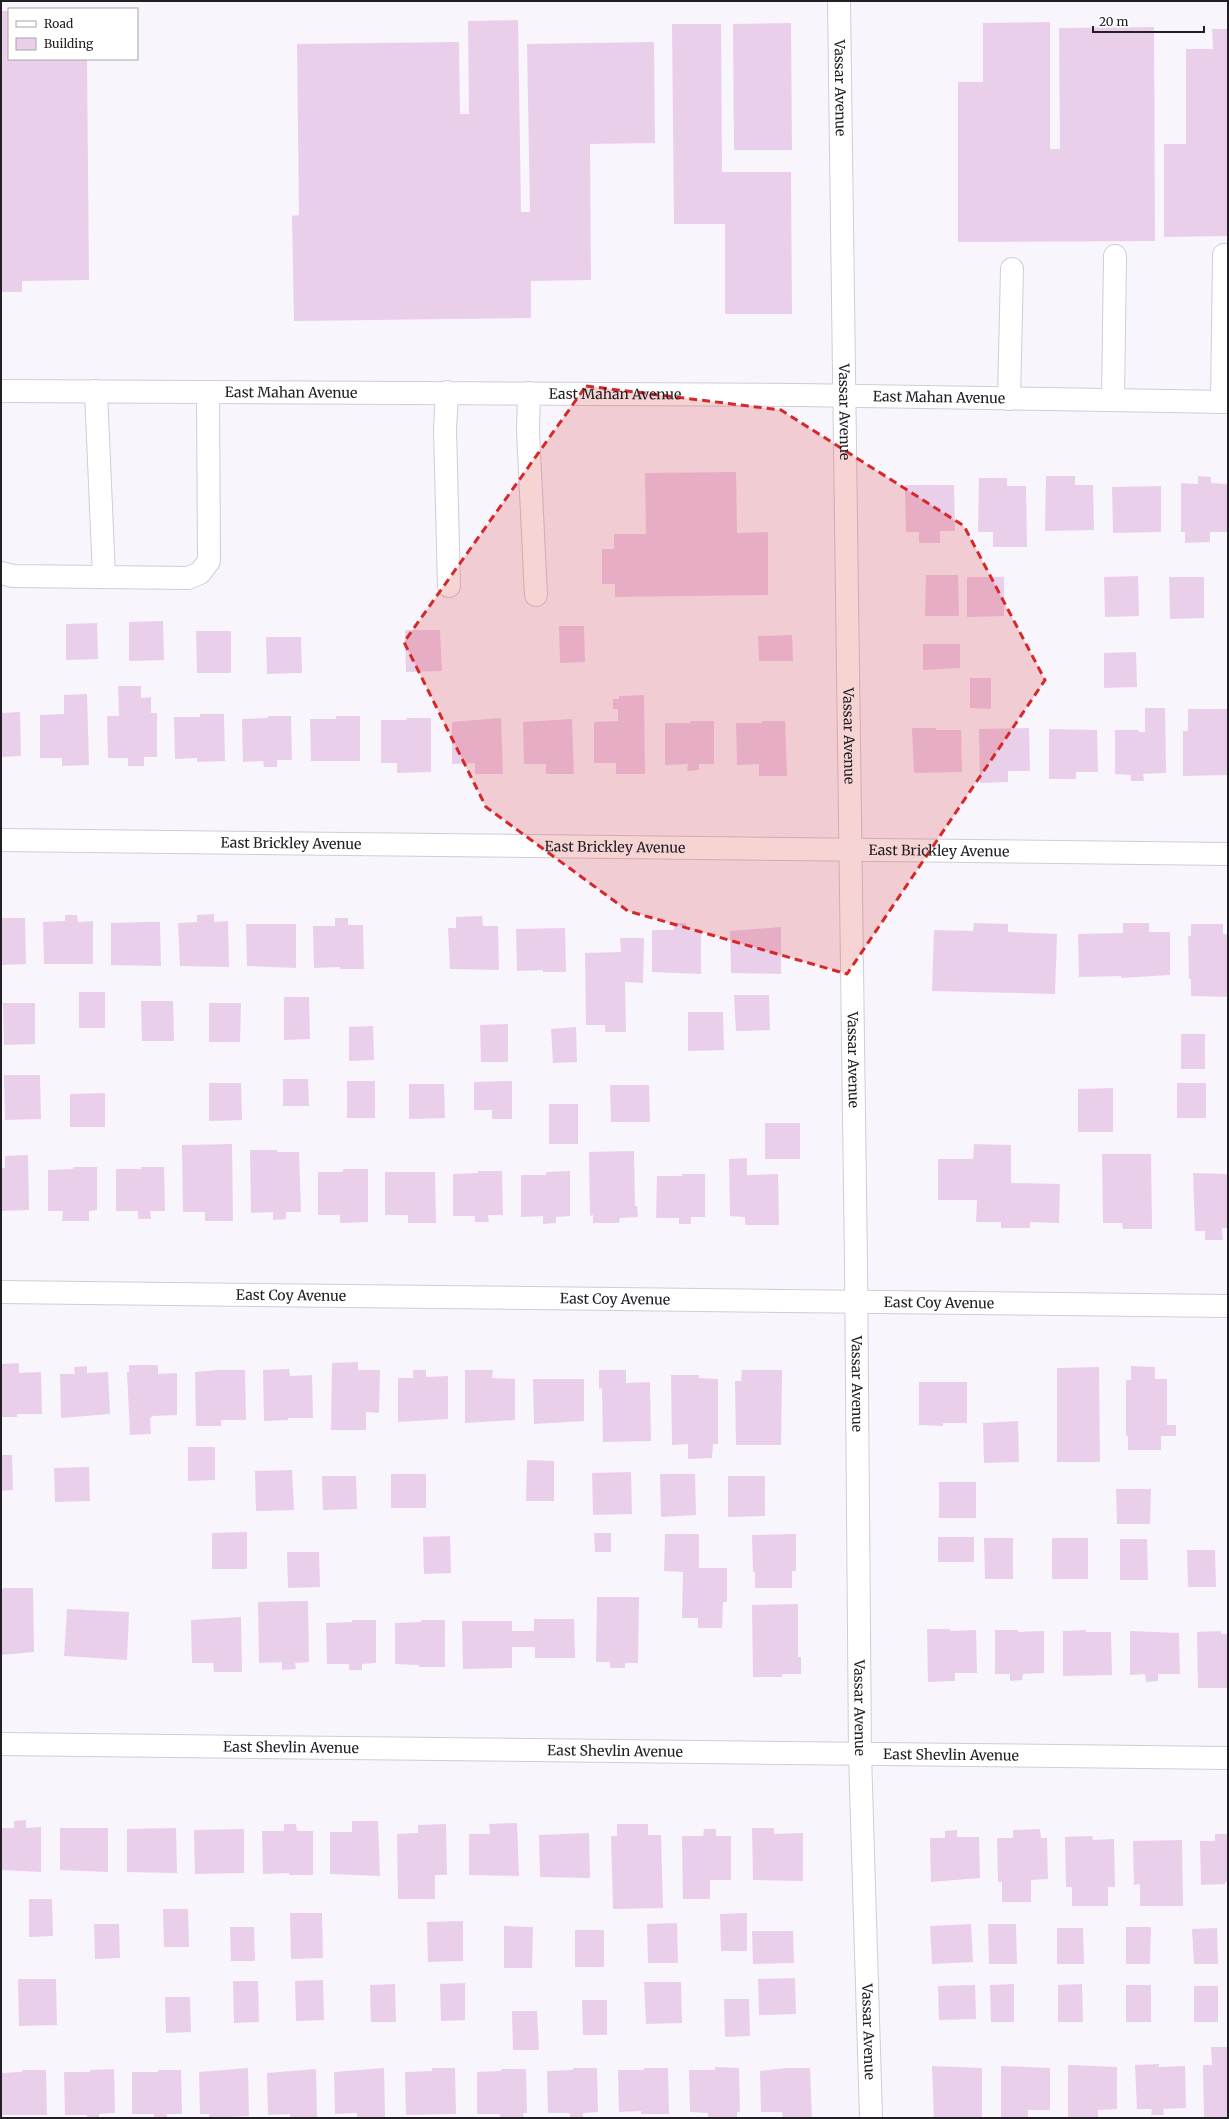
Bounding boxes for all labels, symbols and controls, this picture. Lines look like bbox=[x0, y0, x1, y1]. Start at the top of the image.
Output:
legend bbox=[8, 8, 138, 60]
scale bar bbox=[1093, 8, 1204, 34]
text: 20 m bbox=[1099, 14, 1128, 29]
text: Road bbox=[44, 16, 73, 31]
text: Building bbox=[44, 36, 94, 51]
street label: Vassar Avenue bbox=[831, 39, 850, 136]
street label: Vassar Avenue bbox=[835, 363, 854, 460]
street label: East Mahan Avenue bbox=[225, 383, 357, 402]
street label: East Mahan Avenue bbox=[549, 385, 681, 403]
street label: East Mahan Avenue bbox=[873, 387, 1005, 407]
street label: Vassar Avenue bbox=[839, 687, 859, 784]
street label: East Brickley Avenue bbox=[220, 834, 362, 853]
street label: East Brickley Avenue bbox=[544, 837, 686, 857]
street label: East Brickley Avenue bbox=[868, 841, 1009, 861]
street label: Vassar Avenue bbox=[844, 1011, 863, 1108]
street label: East Coy Avenue bbox=[236, 1286, 346, 1305]
street label: East Coy Avenue bbox=[560, 1289, 670, 1309]
street label: East Coy Avenue bbox=[884, 1293, 994, 1312]
street label: Vassar Avenue bbox=[848, 1335, 866, 1432]
street label: Vassar Avenue bbox=[850, 1659, 869, 1756]
street label: East Shevlin Avenue bbox=[223, 1738, 359, 1757]
street label: East Shevlin Avenue bbox=[547, 1741, 683, 1761]
street label: East Shevlin Avenue bbox=[883, 1745, 1019, 1765]
street label: Vassar Avenue bbox=[858, 1982, 879, 2080]

